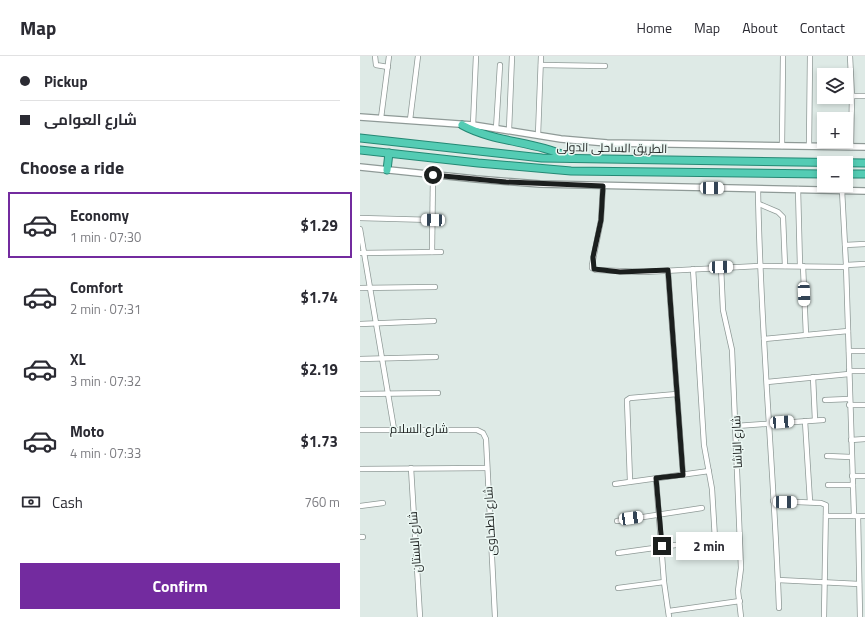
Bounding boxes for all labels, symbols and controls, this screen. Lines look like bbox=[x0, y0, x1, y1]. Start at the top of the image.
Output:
text: Map bbox=[20, 13, 56, 42]
text: Home bbox=[637, 17, 672, 38]
text: Map bbox=[694, 17, 720, 38]
text: About bbox=[742, 17, 778, 38]
text: Contact bbox=[800, 17, 845, 38]
map controls bbox=[817, 68, 853, 192]
button: layers bbox=[817, 68, 853, 104]
text: Pickup bbox=[44, 70, 88, 93]
text: شارع العوامى bbox=[44, 108, 137, 131]
button: + bbox=[817, 112, 853, 148]
street label: الطريق الساحلى الدولى bbox=[556, 137, 668, 158]
text: Choose a ride bbox=[20, 154, 124, 181]
button: − bbox=[817, 156, 853, 192]
route start bbox=[424, 166, 442, 184]
car bbox=[700, 182, 724, 194]
text: Economy bbox=[70, 204, 129, 227]
icon: car bbox=[22, 207, 58, 243]
text: $1.29 bbox=[301, 214, 338, 237]
car bbox=[421, 214, 445, 226]
text: 1 min · 07:30 bbox=[70, 227, 141, 247]
car bbox=[709, 261, 733, 273]
text: Comfort bbox=[70, 276, 123, 299]
icon: car bbox=[22, 279, 58, 315]
car bbox=[798, 282, 810, 306]
text: $1.74 bbox=[301, 286, 338, 309]
text: 2 min · 07:31 bbox=[70, 299, 141, 319]
text: XL bbox=[70, 348, 86, 371]
icon: car bbox=[22, 351, 58, 387]
text: $2.19 bbox=[301, 358, 338, 381]
text: 3 min · 07:32 bbox=[70, 371, 141, 391]
street label: شارع الباشا bbox=[726, 415, 747, 469]
car bbox=[770, 415, 794, 429]
street label: شارع السلام bbox=[390, 419, 448, 438]
text: Moto bbox=[70, 420, 104, 443]
icon: car bbox=[22, 423, 58, 459]
text: $1.73 bbox=[301, 430, 338, 453]
text: 4 min · 07:33 bbox=[70, 443, 141, 463]
street label: شارع الطحاوى bbox=[478, 486, 501, 556]
icon: cash bbox=[20, 491, 42, 513]
text: Cash bbox=[52, 491, 83, 514]
text: 760 m bbox=[304, 492, 340, 512]
car bbox=[773, 496, 797, 508]
car bbox=[618, 510, 644, 526]
street label: شارع البستان bbox=[403, 511, 426, 573]
callout: 2 min bbox=[676, 532, 742, 560]
text: 2 min bbox=[693, 536, 725, 556]
route end bbox=[653, 537, 671, 555]
button: Confirm bbox=[20, 563, 340, 609]

